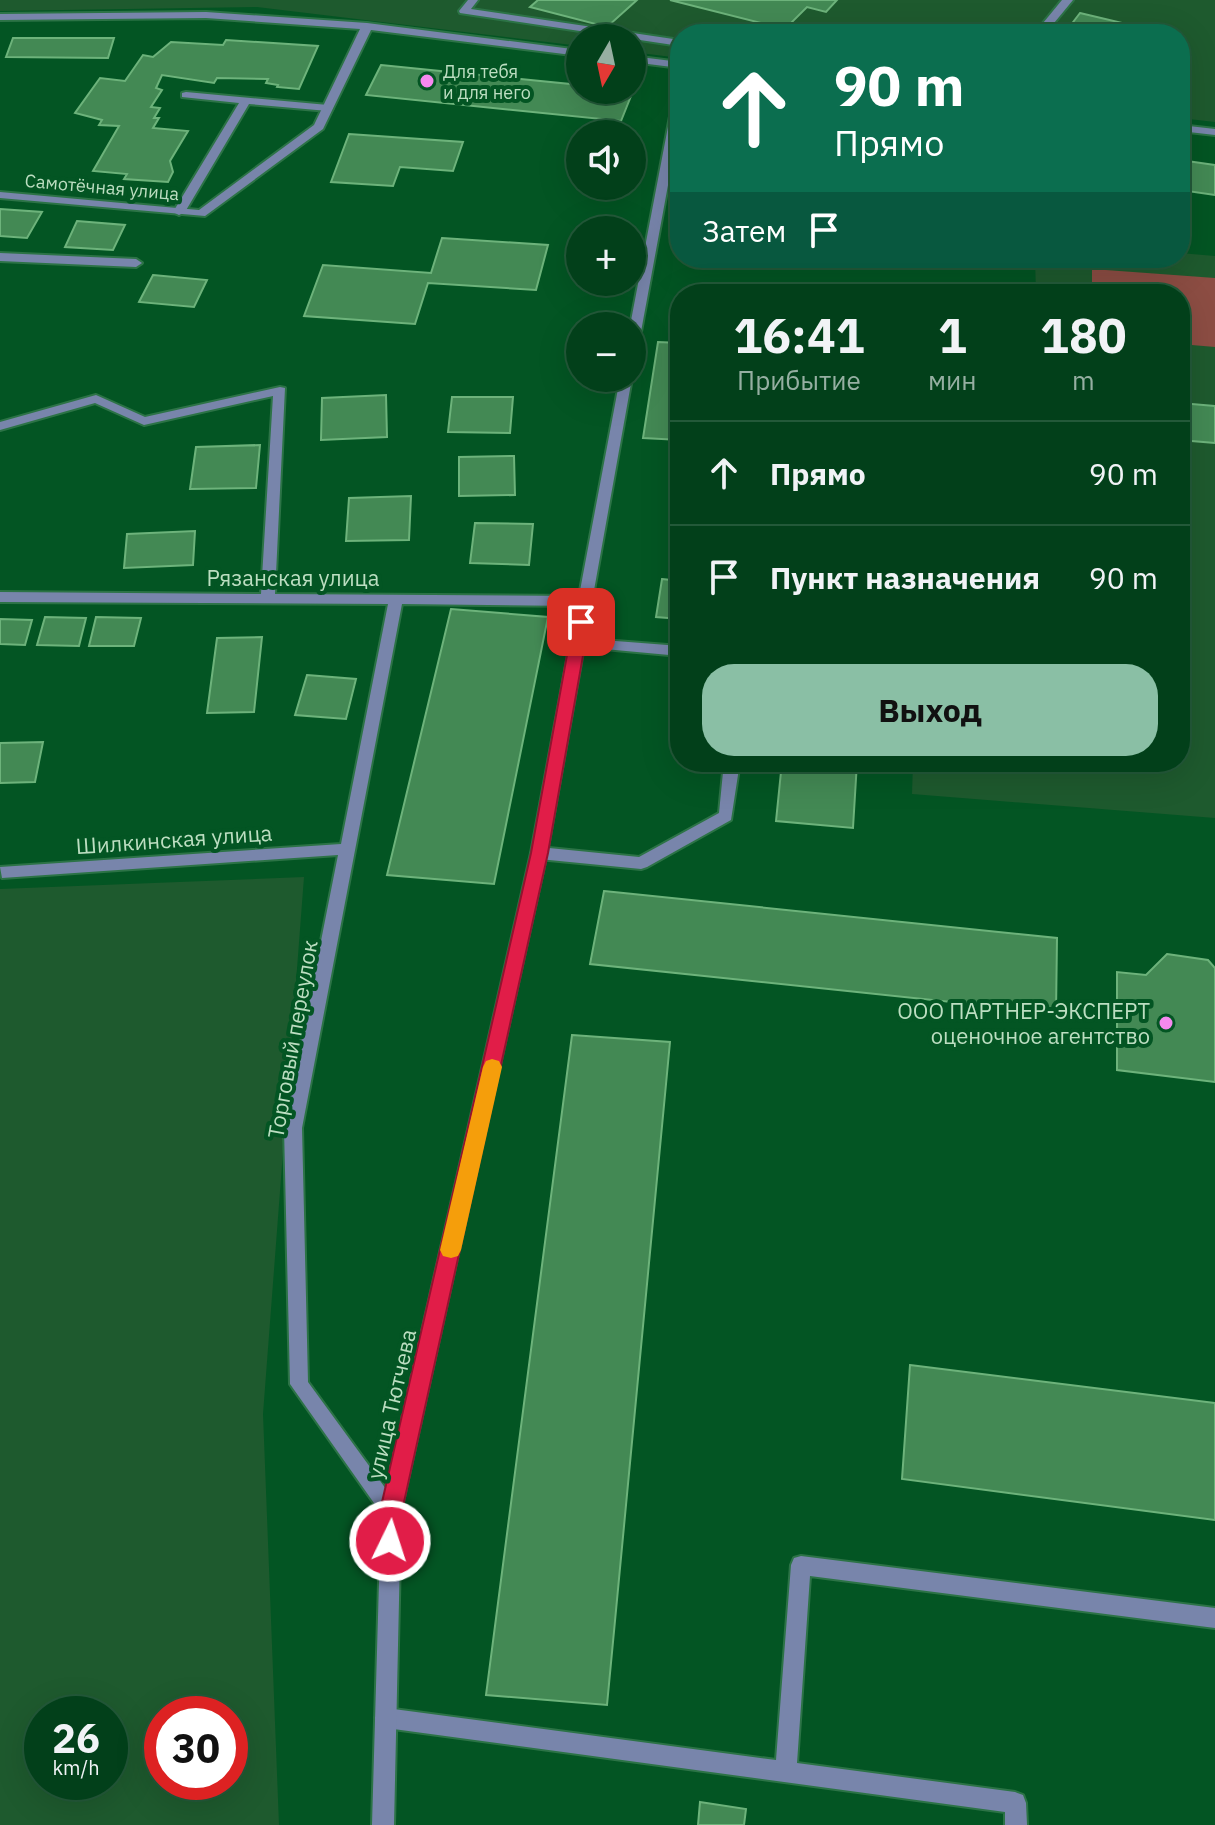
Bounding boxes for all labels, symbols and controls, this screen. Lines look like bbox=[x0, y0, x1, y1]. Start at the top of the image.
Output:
north arrow bbox=[566, 24, 646, 104]
map controls bbox=[566, 24, 646, 392]
text: 90 m bbox=[834, 49, 964, 121]
icon: ahead bbox=[702, 56, 806, 160]
place label: Для тебя и для него bbox=[443, 60, 531, 104]
marker: Для тебя и для него bbox=[418, 72, 436, 90]
text: Прямо bbox=[834, 119, 944, 166]
button: sound bbox=[566, 120, 646, 200]
street label: Самотёчная улица bbox=[24, 169, 181, 205]
icon: arrive bbox=[802, 208, 846, 252]
text: Затем bbox=[702, 211, 786, 250]
button: + bbox=[566, 216, 646, 296]
text: 16:41 bbox=[733, 304, 865, 366]
text: 1 bbox=[938, 304, 967, 366]
text: 180 bbox=[1040, 304, 1127, 366]
button: − bbox=[566, 312, 646, 392]
text: Прибытие bbox=[737, 363, 861, 397]
text: мин bbox=[928, 363, 977, 397]
text: m bbox=[1072, 363, 1095, 397]
icon: ahead bbox=[702, 451, 746, 495]
text: Прямо bbox=[770, 454, 866, 493]
text: 90 m bbox=[1089, 454, 1158, 493]
icon: arrive bbox=[702, 555, 746, 599]
text: Пункт назначения bbox=[770, 558, 1040, 597]
text: 90 m bbox=[1089, 558, 1158, 597]
street label: Рязанская улица bbox=[206, 563, 380, 592]
pin bbox=[547, 588, 615, 656]
icon: arrive bbox=[559, 600, 603, 644]
button: Выход bbox=[702, 664, 1158, 756]
street label: Шилкинская улица bbox=[75, 818, 274, 860]
street label: Торговый переулок bbox=[260, 938, 324, 1140]
place label: ООО ПАРТНЕР-ЭКСПЕРТ оценочное агентство bbox=[897, 996, 1150, 1050]
marker: ООО ПАРТНЕР-ЭКСПЕРТ оценочное агентство bbox=[1157, 1014, 1175, 1032]
street label: улица Тютчева bbox=[360, 1326, 422, 1482]
position arrow bbox=[348, 1499, 432, 1583]
speed limit sign: 30 bbox=[144, 1696, 248, 1800]
text: 26 bbox=[52, 1712, 100, 1764]
text: km/h bbox=[52, 1754, 100, 1781]

